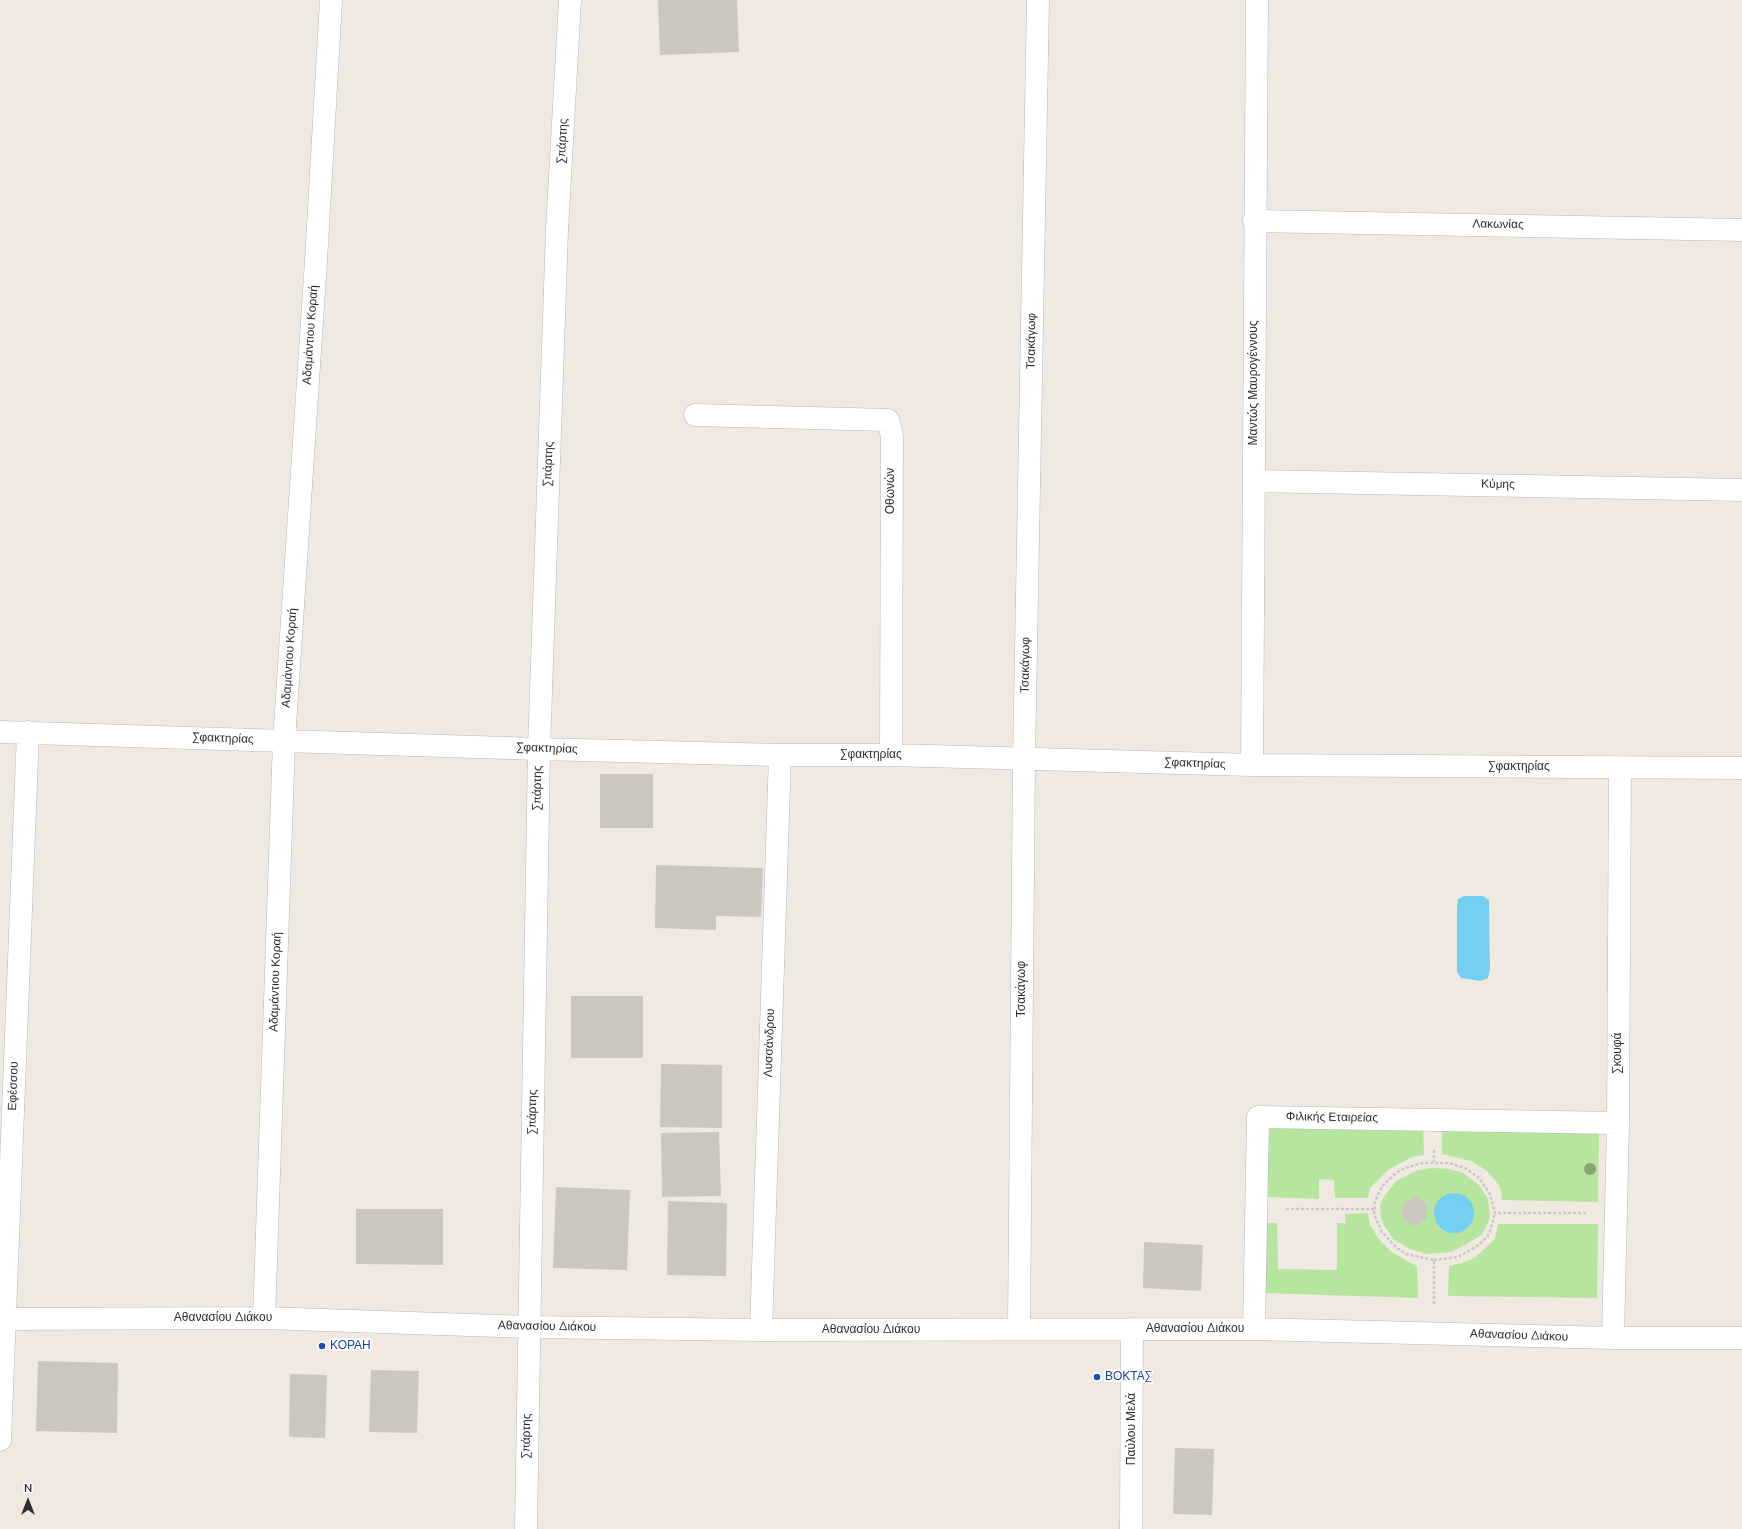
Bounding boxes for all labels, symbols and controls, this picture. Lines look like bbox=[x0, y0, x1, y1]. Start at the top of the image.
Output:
street label: Σπάρτης bbox=[555, 118, 571, 164]
street label: Λακωνίας bbox=[1472, 217, 1524, 233]
street label: Αδαμάντιου Κοραή bbox=[300, 285, 322, 385]
street label: Τσακάγωφ bbox=[1024, 313, 1040, 369]
street label: Μαντώς Μαυρογέννους bbox=[1247, 320, 1261, 446]
street label: Σπάρτης bbox=[541, 441, 557, 487]
street label: Οθωνών bbox=[884, 468, 898, 514]
street label: Κύμης bbox=[1481, 478, 1515, 492]
street label: Αδαμάντιου Κοραή bbox=[279, 608, 301, 708]
street label: Τσακάγωφ bbox=[1018, 637, 1034, 693]
street label: Σφακτηρίας bbox=[192, 731, 254, 747]
street label: Σφακτηρίας bbox=[516, 741, 578, 757]
street label: Σφακτηρίας bbox=[840, 748, 902, 762]
street label: Σφακτηρίας bbox=[1164, 756, 1226, 772]
street label: Σφακτηρίας bbox=[1488, 760, 1550, 774]
street label: Σπάρτης bbox=[530, 765, 546, 811]
street label: Αδαμάντιου Κοραή bbox=[267, 932, 285, 1032]
street label: Τσακάγωφ bbox=[1015, 961, 1029, 1017]
street label: Λυσσάνδρου bbox=[762, 1008, 778, 1078]
street label: Σκουφά bbox=[1611, 1032, 1625, 1074]
street label: Εφέσσου bbox=[6, 1061, 22, 1111]
street label: Σπάρτης bbox=[525, 1089, 541, 1135]
street label: Φιλικής Εταιρείας bbox=[1286, 1110, 1378, 1126]
street label: Αθανασίου Διάκου bbox=[174, 1311, 272, 1325]
street label: Αθανασίου Διάκου bbox=[498, 1319, 596, 1335]
street label: Αθανασίου Διάκου bbox=[1146, 1322, 1244, 1336]
street label: Αθανασίου Διάκου bbox=[822, 1323, 920, 1337]
street label: Αθανασίου Διάκου bbox=[1470, 1327, 1568, 1345]
place label: ΚΟΡΑΗ bbox=[330, 1339, 371, 1353]
marker: ΚΟΡΑΗ bbox=[317, 1341, 327, 1351]
place label: ΒΟΚΤΑΣ bbox=[1105, 1370, 1152, 1384]
marker: ΒΟΚΤΑΣ bbox=[1092, 1372, 1102, 1382]
street label: Παύλου Μελά bbox=[1125, 1393, 1139, 1465]
street label: Σπάρτης bbox=[519, 1413, 535, 1459]
north arrow bbox=[8, 1481, 48, 1521]
text: N bbox=[24, 1481, 32, 1496]

